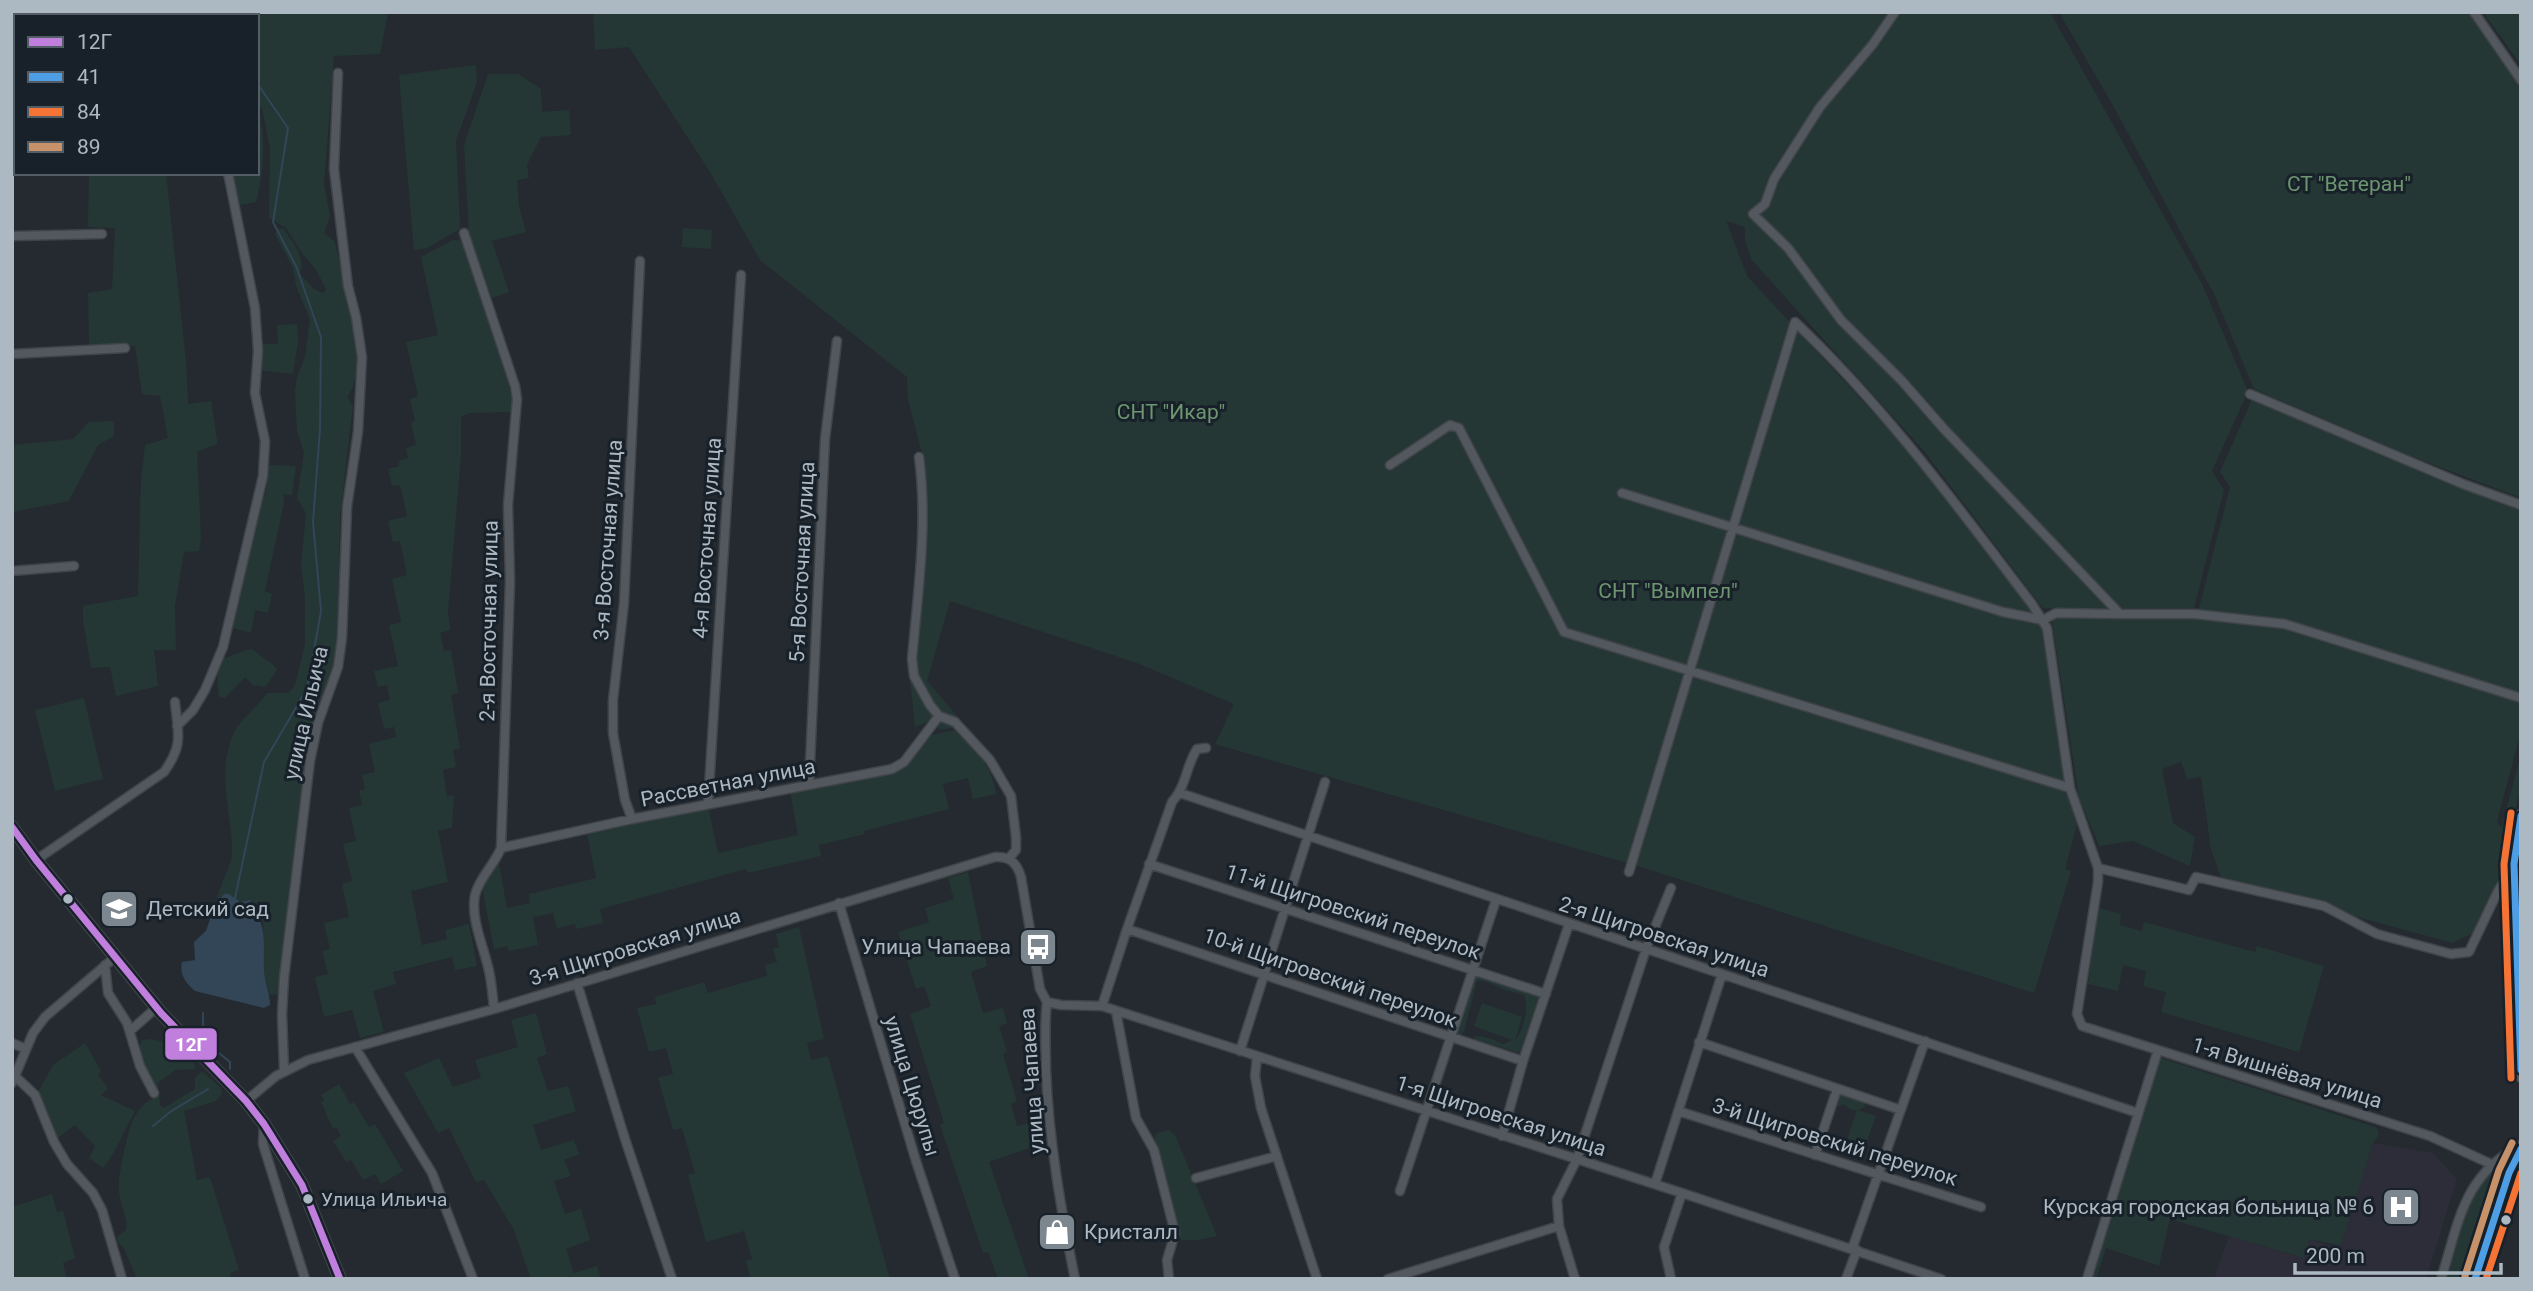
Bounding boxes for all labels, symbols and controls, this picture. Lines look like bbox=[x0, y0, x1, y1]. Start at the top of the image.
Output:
legend bbox=[14, 14, 259, 175]
text: 12Г bbox=[77, 30, 112, 54]
text: 41 bbox=[77, 65, 101, 89]
text: 84 bbox=[77, 100, 101, 124]
text: 89 bbox=[77, 135, 101, 159]
park label: СТ "Ветеран" bbox=[2287, 172, 2411, 196]
park label: СНТ "Икар" bbox=[1117, 400, 1225, 424]
street label: 4-я Восточная улица bbox=[688, 437, 726, 639]
street label: 3-я Восточная улица bbox=[589, 439, 627, 641]
street label: 5-я Восточная улица bbox=[785, 461, 819, 663]
street label: 2-я Восточная улица bbox=[475, 520, 503, 722]
park label: СНТ "Вымпел" bbox=[1598, 579, 1738, 603]
street label: улица Ильича bbox=[279, 644, 333, 782]
street label: Рассветная улица bbox=[639, 754, 817, 812]
street label: 11-й Щигровский переулок bbox=[1223, 859, 1484, 965]
school or university icon: Детский сад bbox=[98, 888, 140, 930]
unlabelled marker bbox=[61, 892, 75, 906]
street label: 2-я Щигровская улица bbox=[1556, 892, 1772, 982]
place label: Детский сад bbox=[146, 897, 269, 921]
street label: 3-я Щигровская улица bbox=[527, 903, 743, 991]
street label: 10-й Щигровский переулок bbox=[1200, 923, 1461, 1033]
bus stop icon: Улица Чапаева bbox=[1017, 926, 1059, 968]
place label: Улица Чапаева bbox=[861, 935, 1011, 959]
street label: улица Чапаева bbox=[1015, 1007, 1049, 1155]
street label: улица Цюрупы bbox=[879, 1013, 945, 1159]
line badge: 12Г bbox=[164, 1027, 218, 1061]
text: 12Г bbox=[175, 1033, 208, 1056]
street label: 1-я Вишнёвая улица bbox=[2189, 1033, 2385, 1113]
street label: 1-я Щигровская улица bbox=[1393, 1071, 1609, 1161]
street label: 3-й Щигровский переулок bbox=[1710, 1093, 1961, 1191]
hospital icon: Курская городская больница № 6 bbox=[2380, 1186, 2422, 1228]
place label: Улица Ильича bbox=[321, 1188, 447, 1211]
marker: Улица Ильича bbox=[301, 1192, 315, 1206]
place label: Курская городская больница № 6 bbox=[2043, 1195, 2374, 1219]
shop icon: Кристалл bbox=[1036, 1211, 1078, 1253]
unlabelled marker bbox=[2499, 1213, 2513, 1227]
place label: Кристалл bbox=[1084, 1220, 1178, 1244]
scale bar bbox=[2295, 1232, 2502, 1276]
text: 200 m bbox=[2306, 1244, 2365, 1268]

